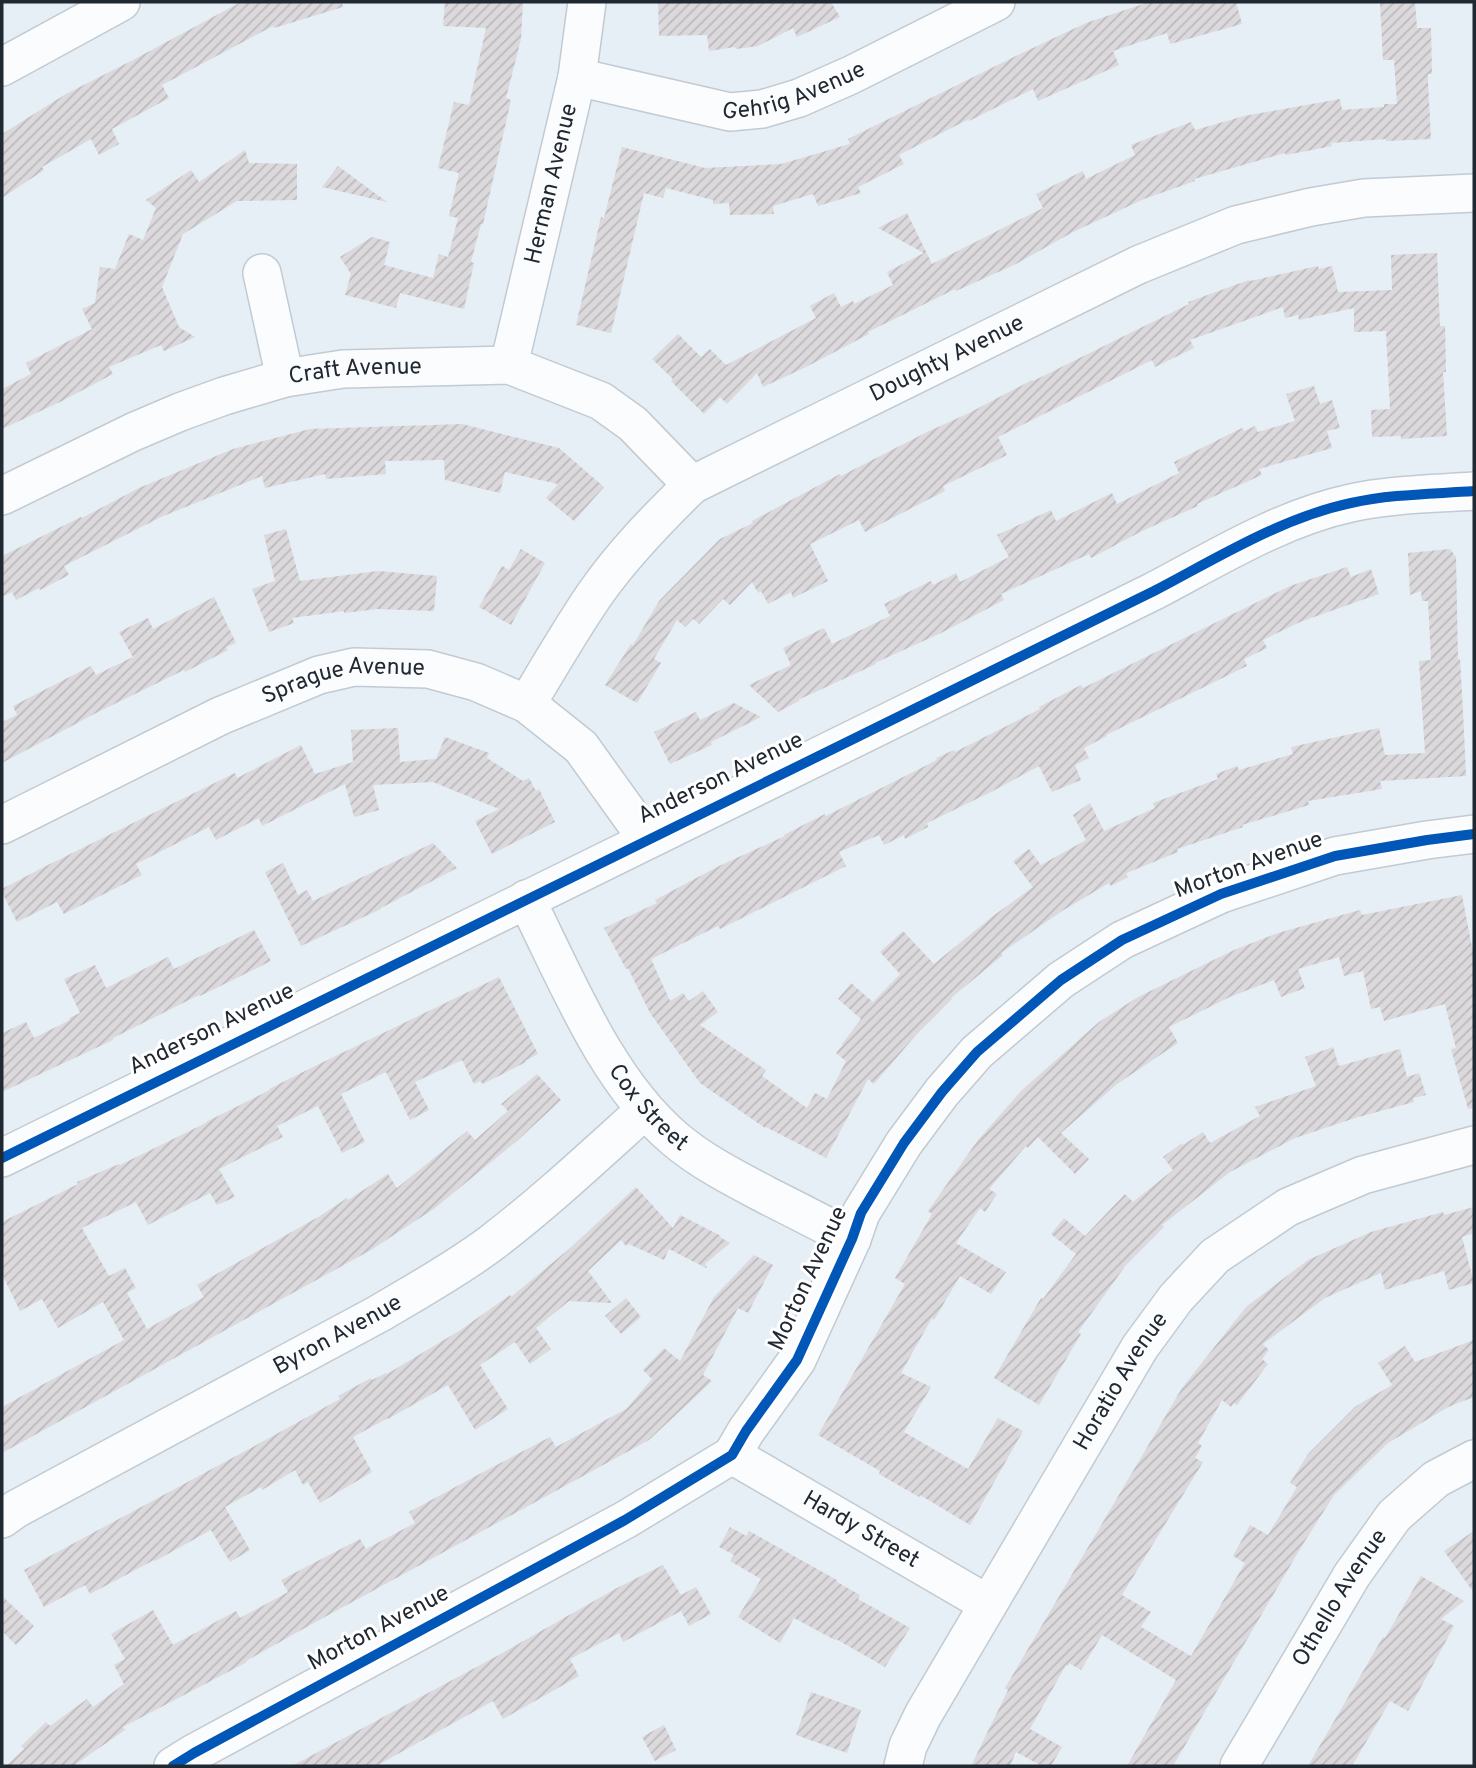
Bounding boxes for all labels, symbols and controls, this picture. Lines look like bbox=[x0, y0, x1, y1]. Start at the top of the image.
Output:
street label: Gehrig Avenue bbox=[719, 55, 871, 128]
street label: Herman Avenue bbox=[519, 101, 585, 267]
street label: Doughty Avenue bbox=[865, 309, 1029, 409]
street label: Craft Avenue bbox=[287, 353, 422, 392]
street label: Sprague Avenue bbox=[258, 652, 425, 712]
street label: Anderson Avenue bbox=[633, 726, 809, 832]
street label: Morton Avenue bbox=[1171, 826, 1327, 906]
street label: Anderson Avenue bbox=[124, 977, 300, 1083]
street label: Cox Street bbox=[601, 1059, 694, 1158]
street label: Morton Avenue bbox=[763, 1202, 855, 1356]
street label: Byron Avenue bbox=[269, 1289, 408, 1382]
street label: Horatio Avenue bbox=[1068, 1307, 1175, 1456]
street label: Hardy Street bbox=[797, 1485, 924, 1575]
street label: Othello Avenue bbox=[1286, 1524, 1394, 1672]
street label: Morton Avenue bbox=[303, 1580, 455, 1678]

